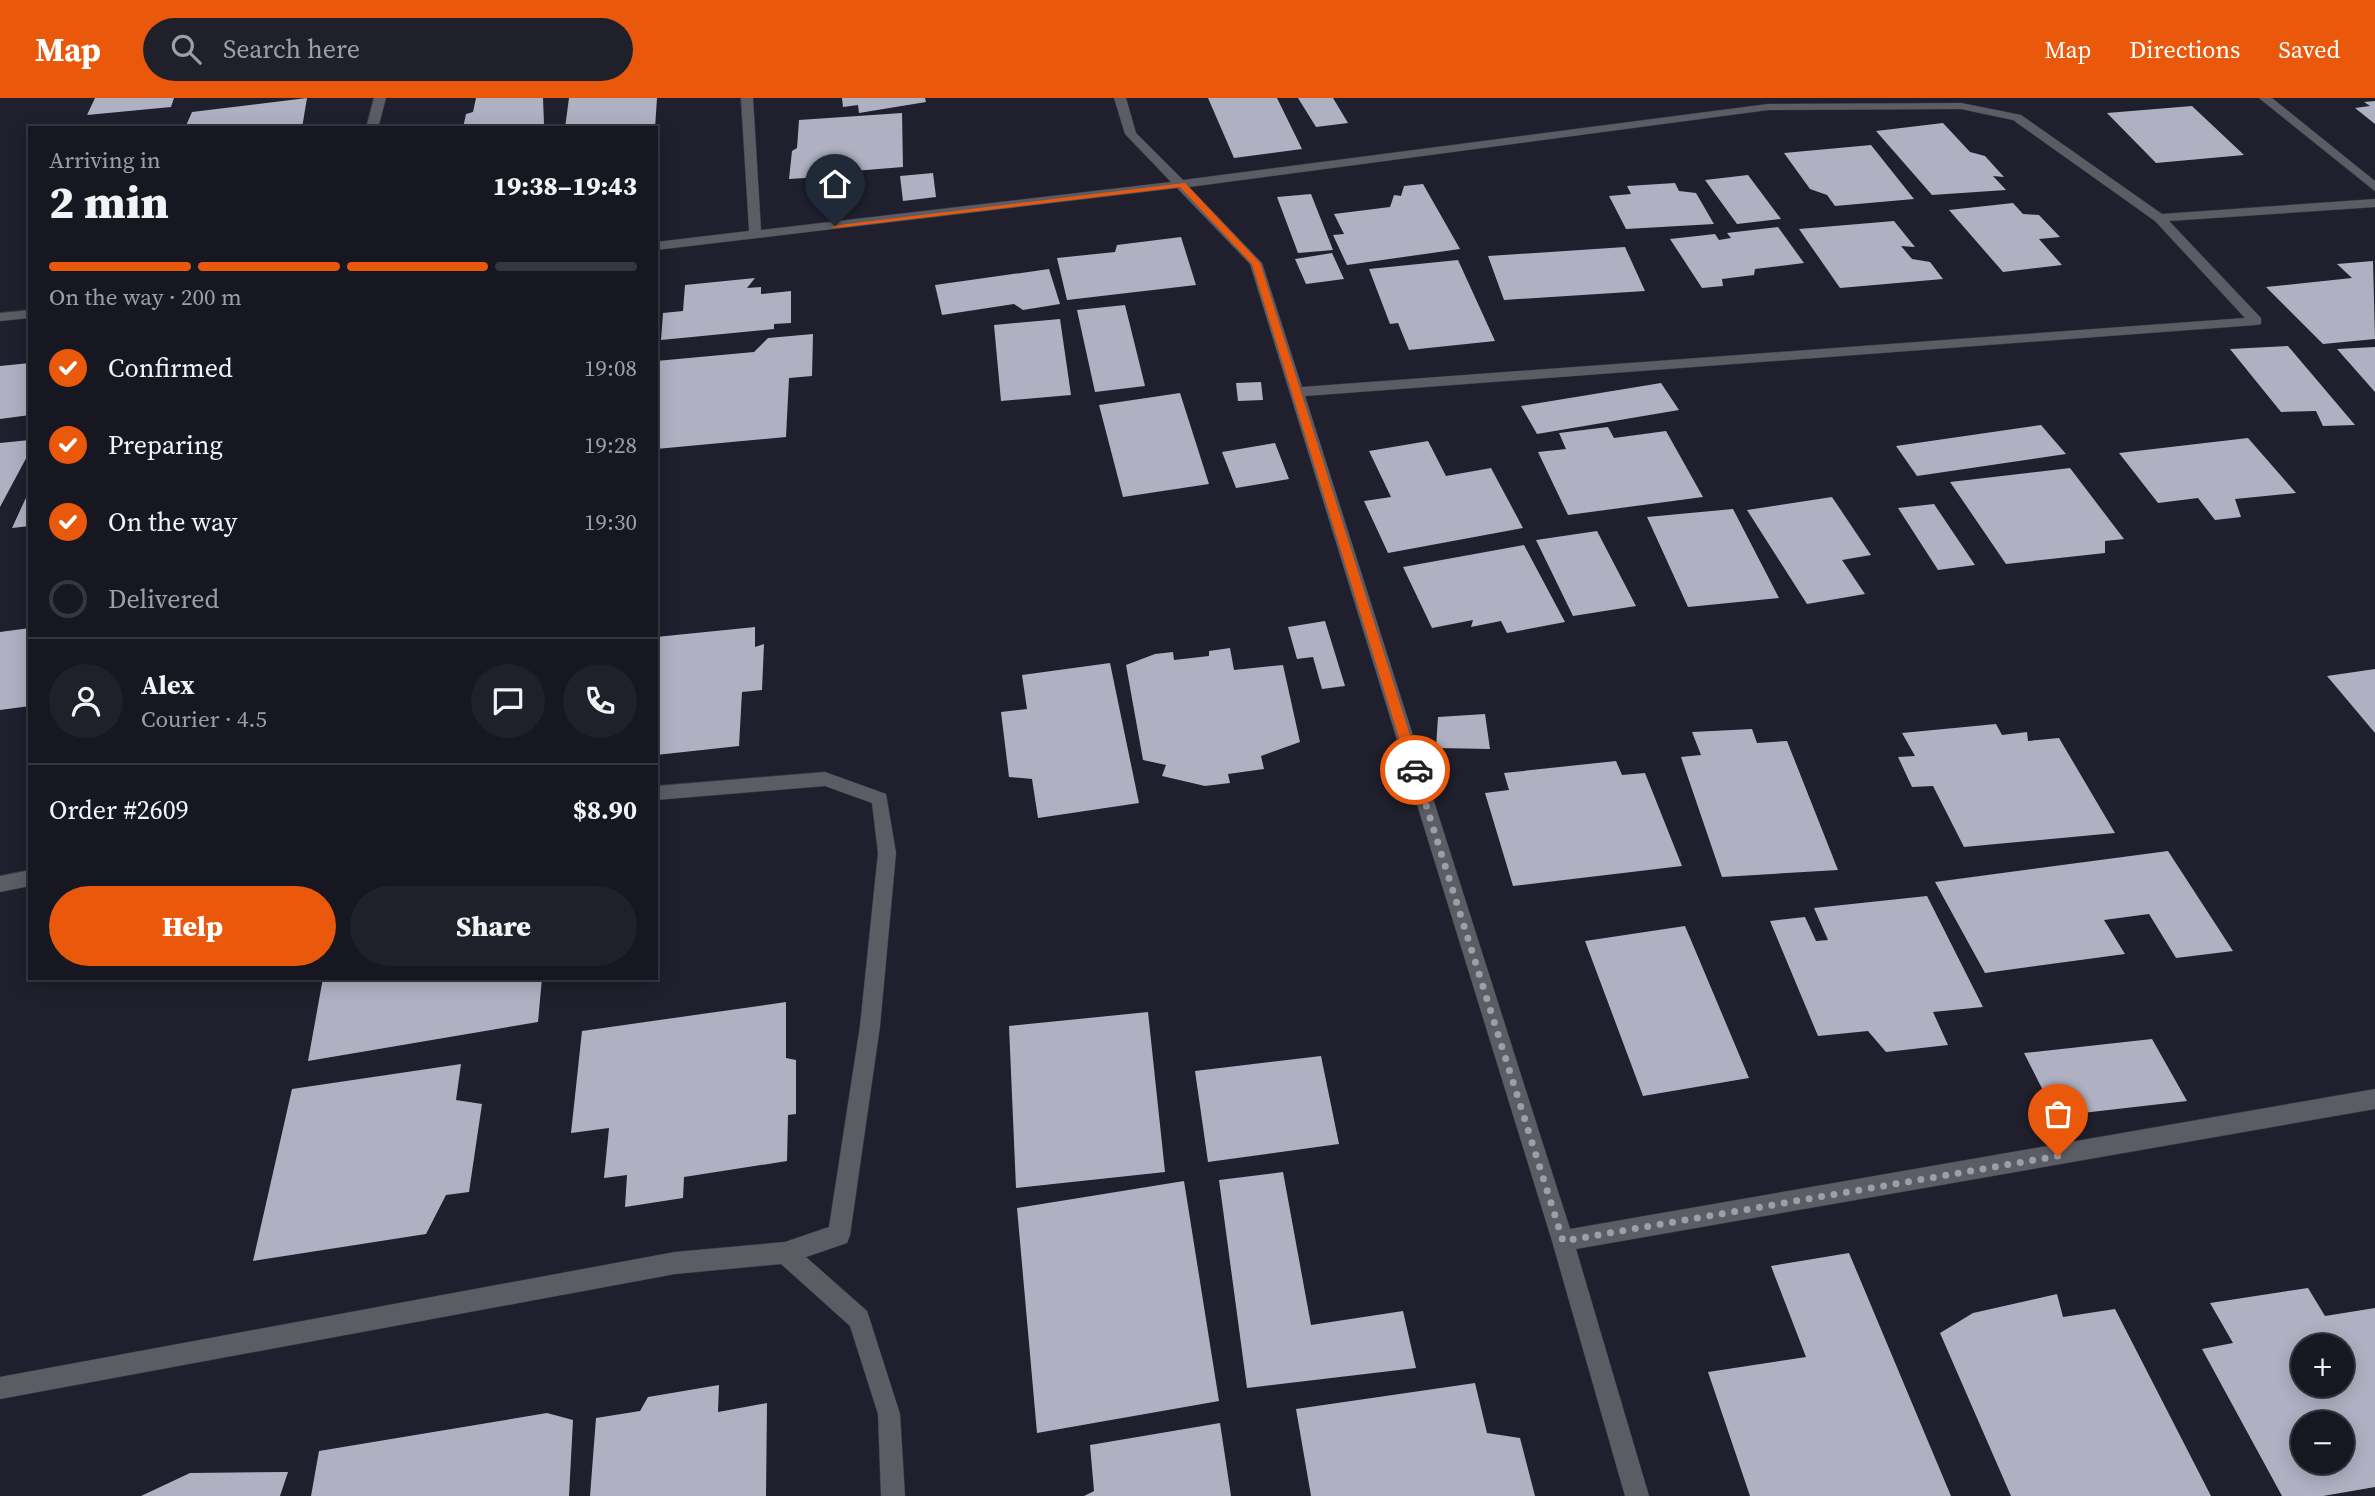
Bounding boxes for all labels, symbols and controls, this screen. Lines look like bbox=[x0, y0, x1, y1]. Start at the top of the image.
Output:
search box bbox=[143, 18, 633, 81]
text: Map bbox=[35, 27, 101, 72]
icon: search bbox=[167, 30, 205, 68]
text: Search here bbox=[223, 31, 360, 67]
text: Map bbox=[2044, 33, 2091, 66]
text: Directions bbox=[2129, 33, 2240, 66]
text: Saved bbox=[2278, 33, 2340, 66]
text: Arriving in bbox=[49, 144, 161, 176]
pin bbox=[805, 154, 865, 226]
icon: home bbox=[816, 165, 854, 203]
text: 19:38–19:43 bbox=[493, 168, 637, 204]
text: 2 min bbox=[49, 170, 169, 233]
text: On the way · 200 m bbox=[49, 281, 242, 313]
icon: check bbox=[49, 349, 87, 387]
text: Confirmed bbox=[108, 350, 233, 386]
text: 19:08 bbox=[584, 352, 637, 384]
icon: check bbox=[49, 426, 87, 464]
text: Preparing bbox=[108, 427, 223, 463]
text: 19:28 bbox=[584, 429, 637, 461]
icon: check bbox=[49, 503, 87, 541]
text: On the way bbox=[108, 504, 237, 540]
text: 19:30 bbox=[584, 506, 637, 538]
text: Delivered bbox=[108, 581, 219, 617]
button: person bbox=[49, 664, 123, 738]
button: chat bbox=[471, 664, 545, 738]
button: phone bbox=[563, 664, 637, 738]
text: Alex bbox=[141, 667, 195, 703]
text: Courier · 4.5 bbox=[141, 703, 267, 735]
courier bbox=[1380, 735, 1450, 805]
icon: car bbox=[1396, 751, 1434, 789]
text: Order #2609 bbox=[49, 792, 189, 828]
text: $8.90 bbox=[573, 792, 637, 828]
button: Help bbox=[49, 886, 336, 966]
button: Share bbox=[350, 886, 637, 966]
pin bbox=[2028, 1084, 2088, 1156]
icon: bag bbox=[2039, 1095, 2077, 1133]
map controls bbox=[2291, 1334, 2354, 1474]
button: + bbox=[2291, 1334, 2354, 1397]
button: − bbox=[2291, 1411, 2354, 1474]

